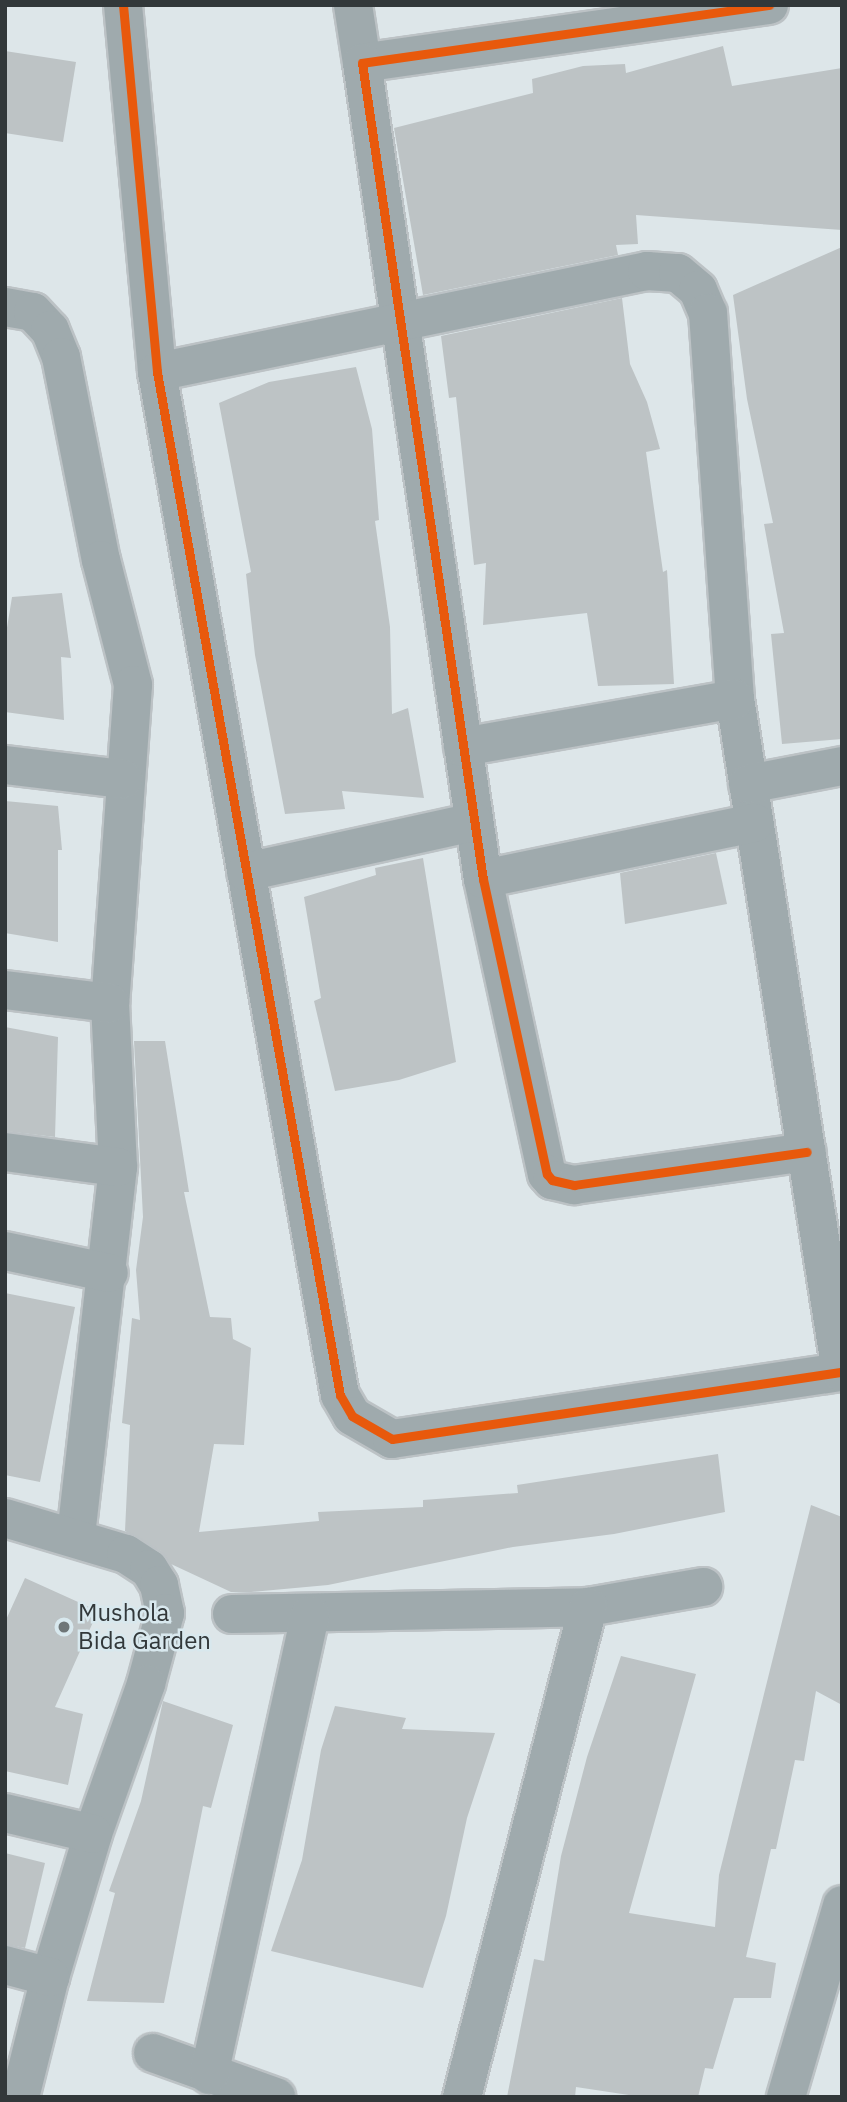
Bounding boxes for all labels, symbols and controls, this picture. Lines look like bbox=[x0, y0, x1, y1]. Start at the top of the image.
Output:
place label: Mushola Bida Garden bbox=[78, 1599, 211, 1655]
marker: Mushola Bida Garden bbox=[56, 1619, 72, 1635]

